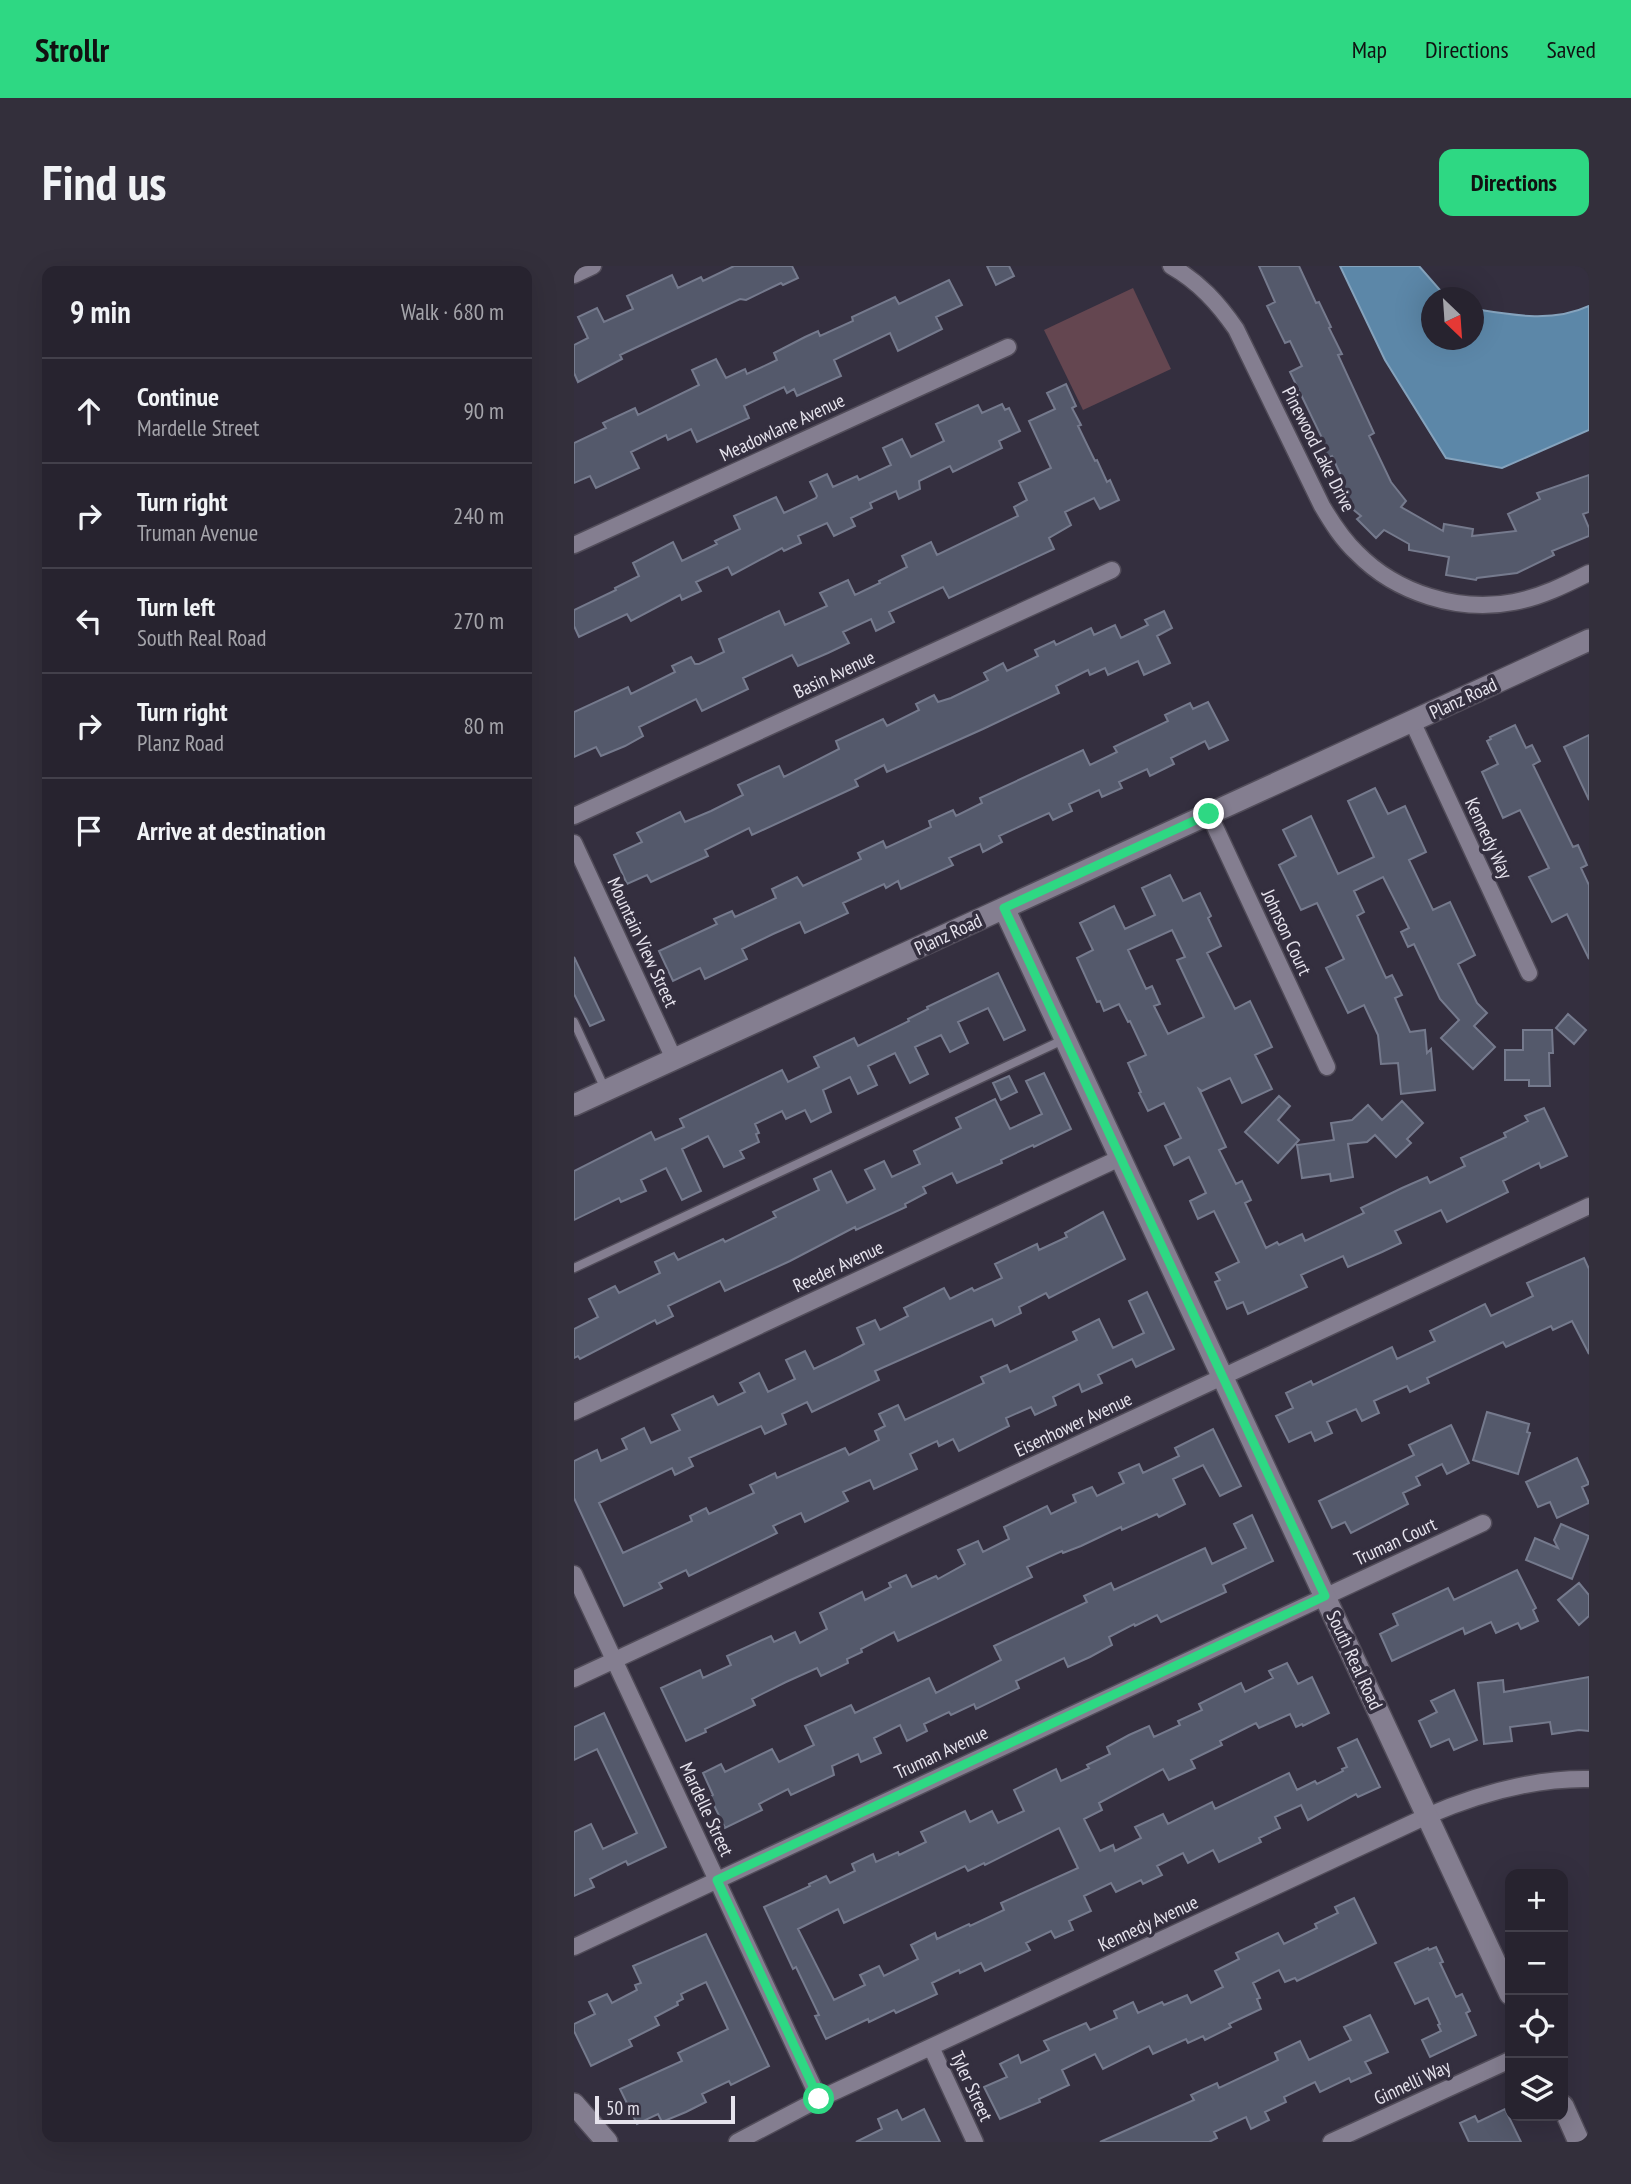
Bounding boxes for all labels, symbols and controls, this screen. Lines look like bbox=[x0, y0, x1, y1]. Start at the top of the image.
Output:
text: Strollr bbox=[35, 28, 109, 71]
text: Map bbox=[1352, 34, 1387, 65]
text: Directions bbox=[1425, 34, 1509, 65]
text: Saved bbox=[1547, 34, 1596, 65]
button: Directions bbox=[1439, 149, 1589, 216]
text: Find us bbox=[42, 150, 166, 214]
north arrow bbox=[1421, 287, 1484, 350]
text: 9 min bbox=[70, 292, 131, 331]
text: Walk · 680 m bbox=[401, 297, 504, 326]
text: Continue bbox=[137, 380, 219, 413]
street label: Pinewood Lake Drive bbox=[1277, 382, 1361, 516]
street label: Meadowlane Avenue bbox=[716, 388, 848, 466]
icon: ahead bbox=[70, 392, 108, 430]
text: 90 m bbox=[463, 396, 504, 425]
text: Mardelle Street bbox=[137, 413, 259, 442]
text: Turn right bbox=[137, 485, 228, 518]
icon: right bbox=[70, 497, 108, 535]
text: 240 m bbox=[453, 501, 504, 530]
text: Truman Avenue bbox=[137, 518, 258, 547]
text: Turn left bbox=[137, 590, 215, 623]
icon: left bbox=[70, 602, 108, 640]
text: 270 m bbox=[453, 606, 504, 635]
text: South Real Road bbox=[137, 623, 266, 652]
street label: Basin Avenue bbox=[789, 645, 879, 703]
street label: Planz Road bbox=[1425, 672, 1501, 724]
text: Turn right bbox=[137, 695, 228, 728]
icon: right bbox=[70, 707, 108, 745]
text: 80 m bbox=[463, 711, 504, 740]
text: Planz Road bbox=[137, 728, 224, 757]
street label: Kennedy Way bbox=[1460, 794, 1518, 883]
route end bbox=[1193, 798, 1224, 829]
icon: arrive bbox=[70, 812, 108, 850]
text: Arrive at destination bbox=[137, 814, 326, 847]
street label: Mountain View Street bbox=[602, 873, 684, 1011]
street label: Johnson Court bbox=[1256, 884, 1318, 979]
street label: Planz Road bbox=[910, 908, 986, 960]
street label: Reeder Avenue bbox=[789, 1235, 887, 1297]
street label: Eisenhower Avenue bbox=[1010, 1386, 1136, 1462]
street label: Truman Court bbox=[1350, 1511, 1441, 1571]
street label: South Real Road bbox=[1322, 1606, 1388, 1714]
street label: Truman Avenue bbox=[891, 1720, 992, 1784]
street label: Mardelle Street bbox=[675, 1758, 740, 1861]
map controls bbox=[1505, 1869, 1568, 2121]
button: + bbox=[1505, 1869, 1568, 1932]
street label: Kennedy Avenue bbox=[1094, 1889, 1202, 1957]
button: − bbox=[1505, 1932, 1568, 1995]
button: locate bbox=[1505, 1995, 1568, 2058]
street label: Tyler Street bbox=[945, 2047, 999, 2126]
street label: Ginnelli Way bbox=[1370, 2054, 1455, 2110]
button: layers bbox=[1505, 2058, 1568, 2121]
route start bbox=[803, 2083, 834, 2114]
scale bar bbox=[595, 2093, 735, 2125]
text: 50 m bbox=[606, 2096, 640, 2120]

